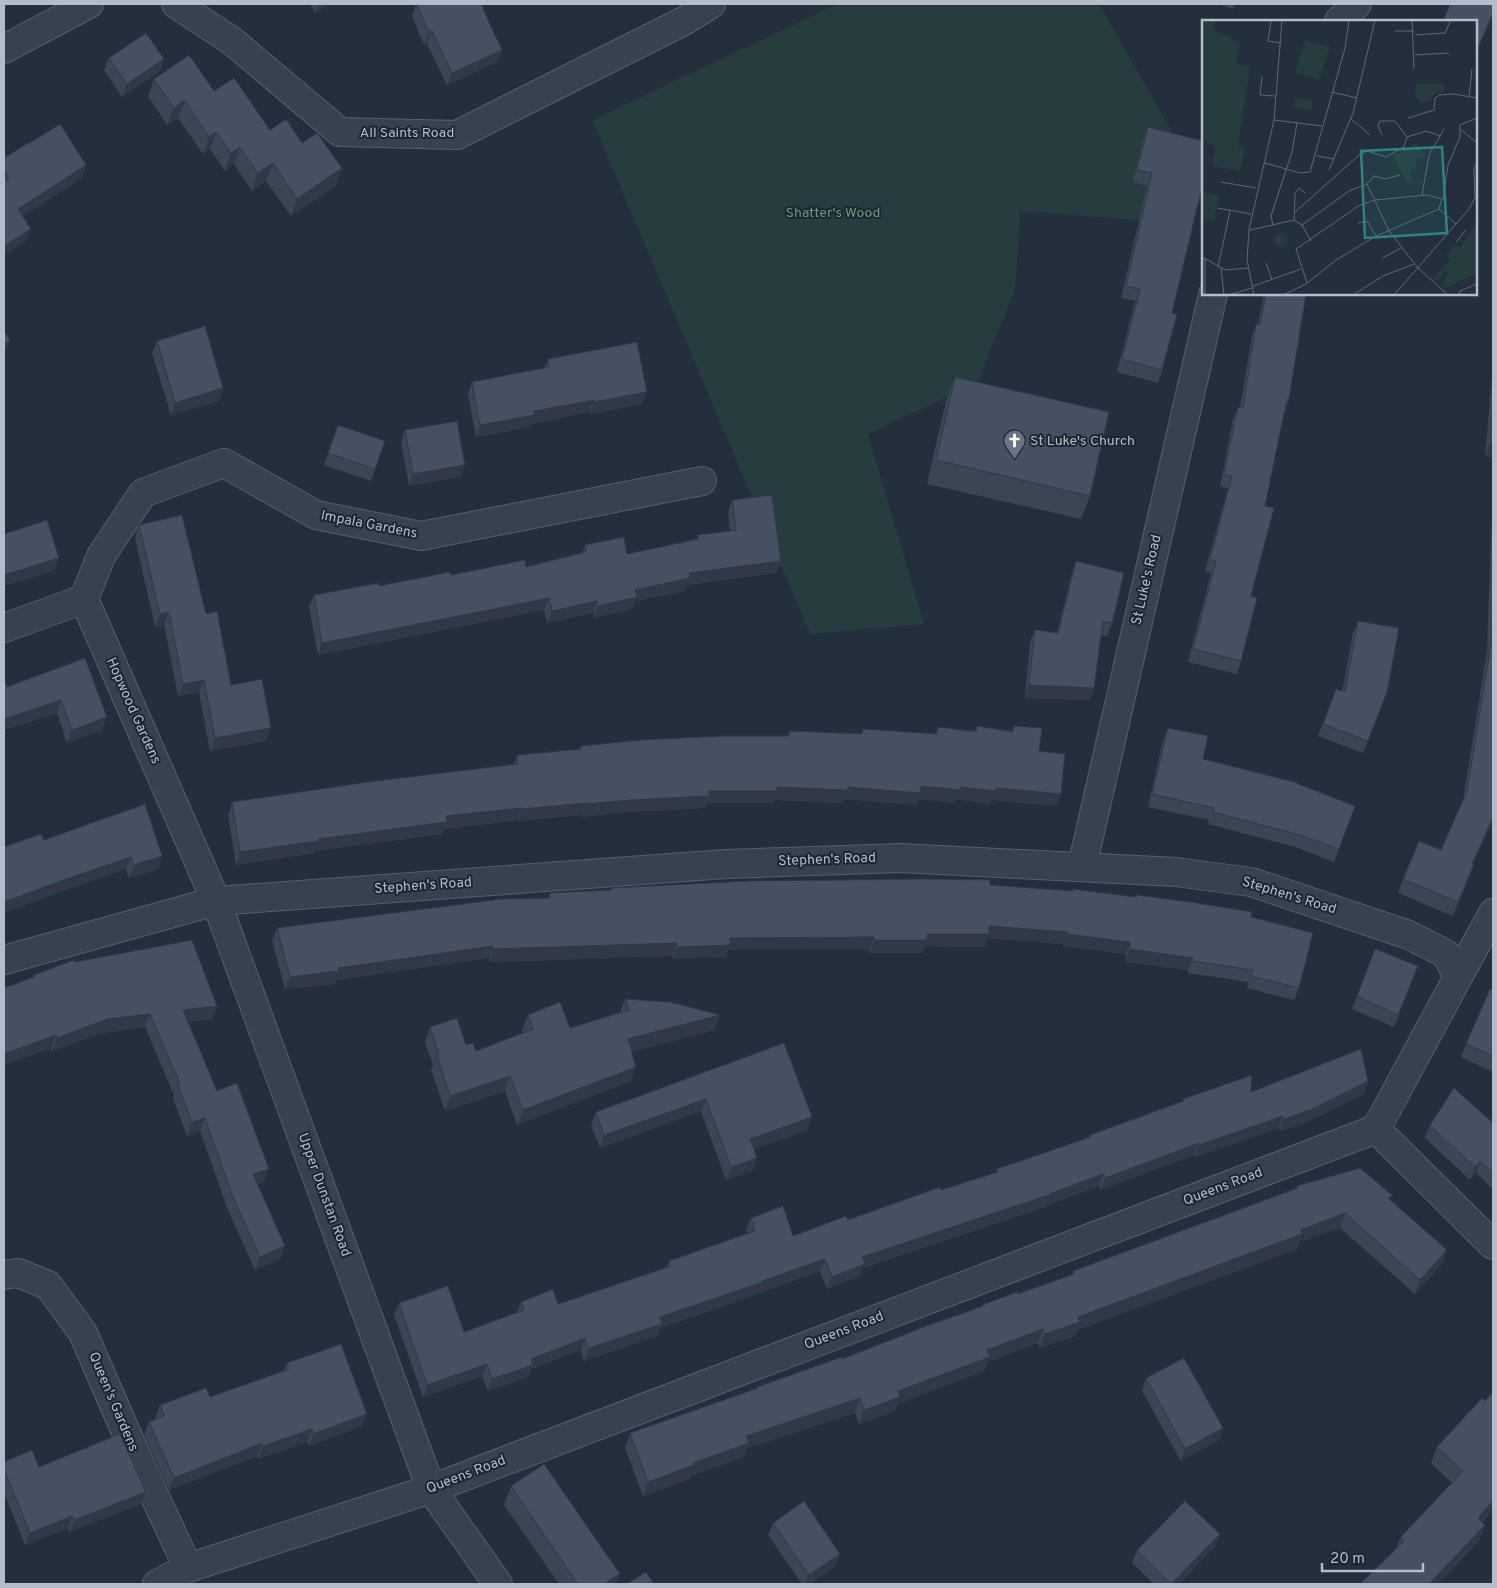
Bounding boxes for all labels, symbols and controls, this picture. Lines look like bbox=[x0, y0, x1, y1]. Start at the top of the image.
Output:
inset map bbox=[1202, 20, 1477, 295]
street label: All Saints Road bbox=[360, 125, 454, 142]
park label: Shatter's Wood bbox=[786, 205, 880, 222]
church icon: St Luke's Church bbox=[1002, 429, 1026, 460]
place label: St Luke's Church bbox=[1030, 433, 1135, 450]
street label: Impala Gardens bbox=[319, 507, 419, 543]
street label: St Luke's Road bbox=[1128, 533, 1166, 627]
street label: Hopwood Gardens bbox=[102, 655, 164, 767]
street label: Stephen's Road bbox=[778, 850, 876, 870]
street label: Stephen's Road bbox=[374, 874, 472, 898]
street label: Stephen's Road bbox=[1240, 874, 1338, 918]
street label: Upper Dunstan Road bbox=[294, 1131, 354, 1259]
street label: Queens Road bbox=[1181, 1164, 1265, 1210]
street label: Queens Road bbox=[802, 1308, 886, 1354]
street label: Queen's Gardens bbox=[84, 1350, 142, 1454]
street label: Queens Road bbox=[424, 1452, 508, 1498]
scale bar bbox=[1322, 1540, 1423, 1572]
text: 20 m bbox=[1330, 1550, 1365, 1569]

